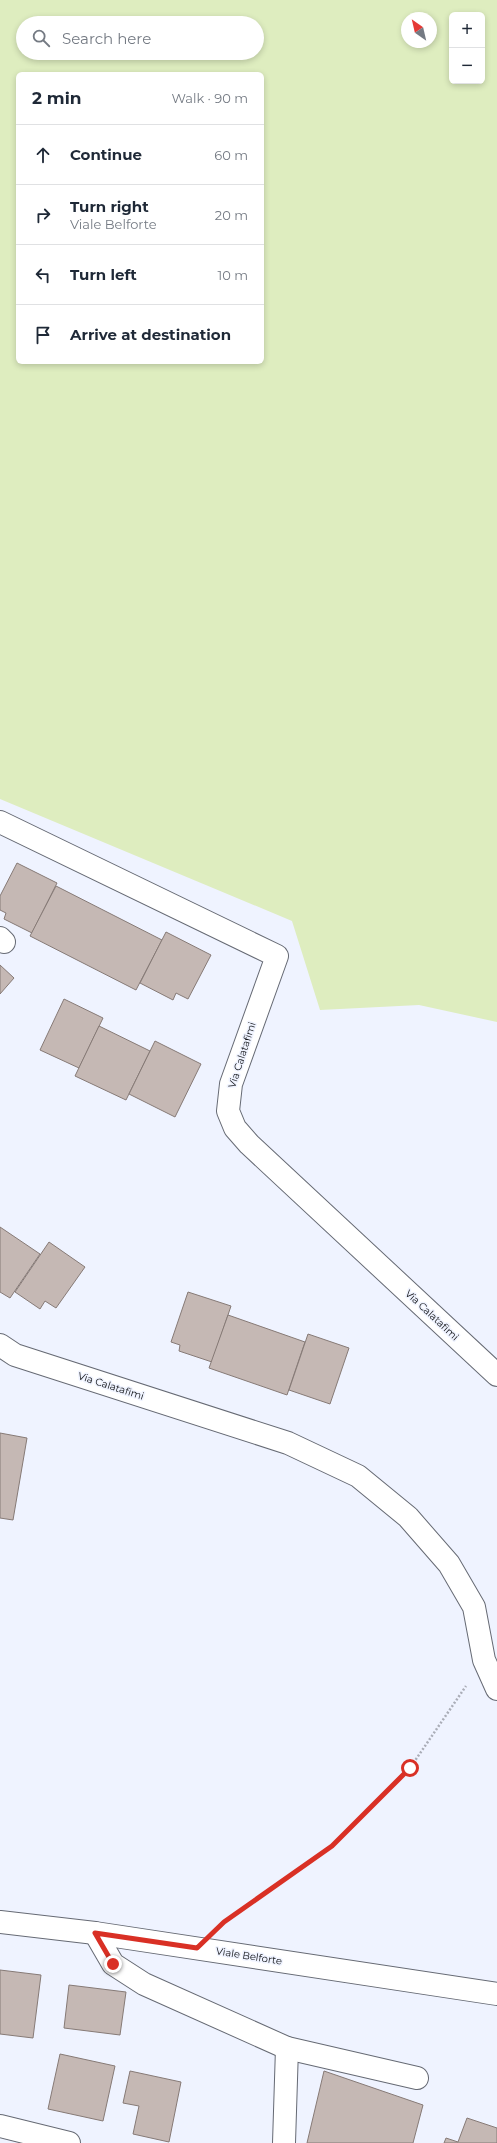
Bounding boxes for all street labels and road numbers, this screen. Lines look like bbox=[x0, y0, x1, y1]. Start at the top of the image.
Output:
street label: Via Calatafimi bbox=[225, 1020, 259, 1090]
street label: Via Calatafimi bbox=[402, 1287, 462, 1343]
street label: Via Calatafimi bbox=[76, 1369, 146, 1403]
street label: Viale Belforte bbox=[215, 1944, 283, 1968]

